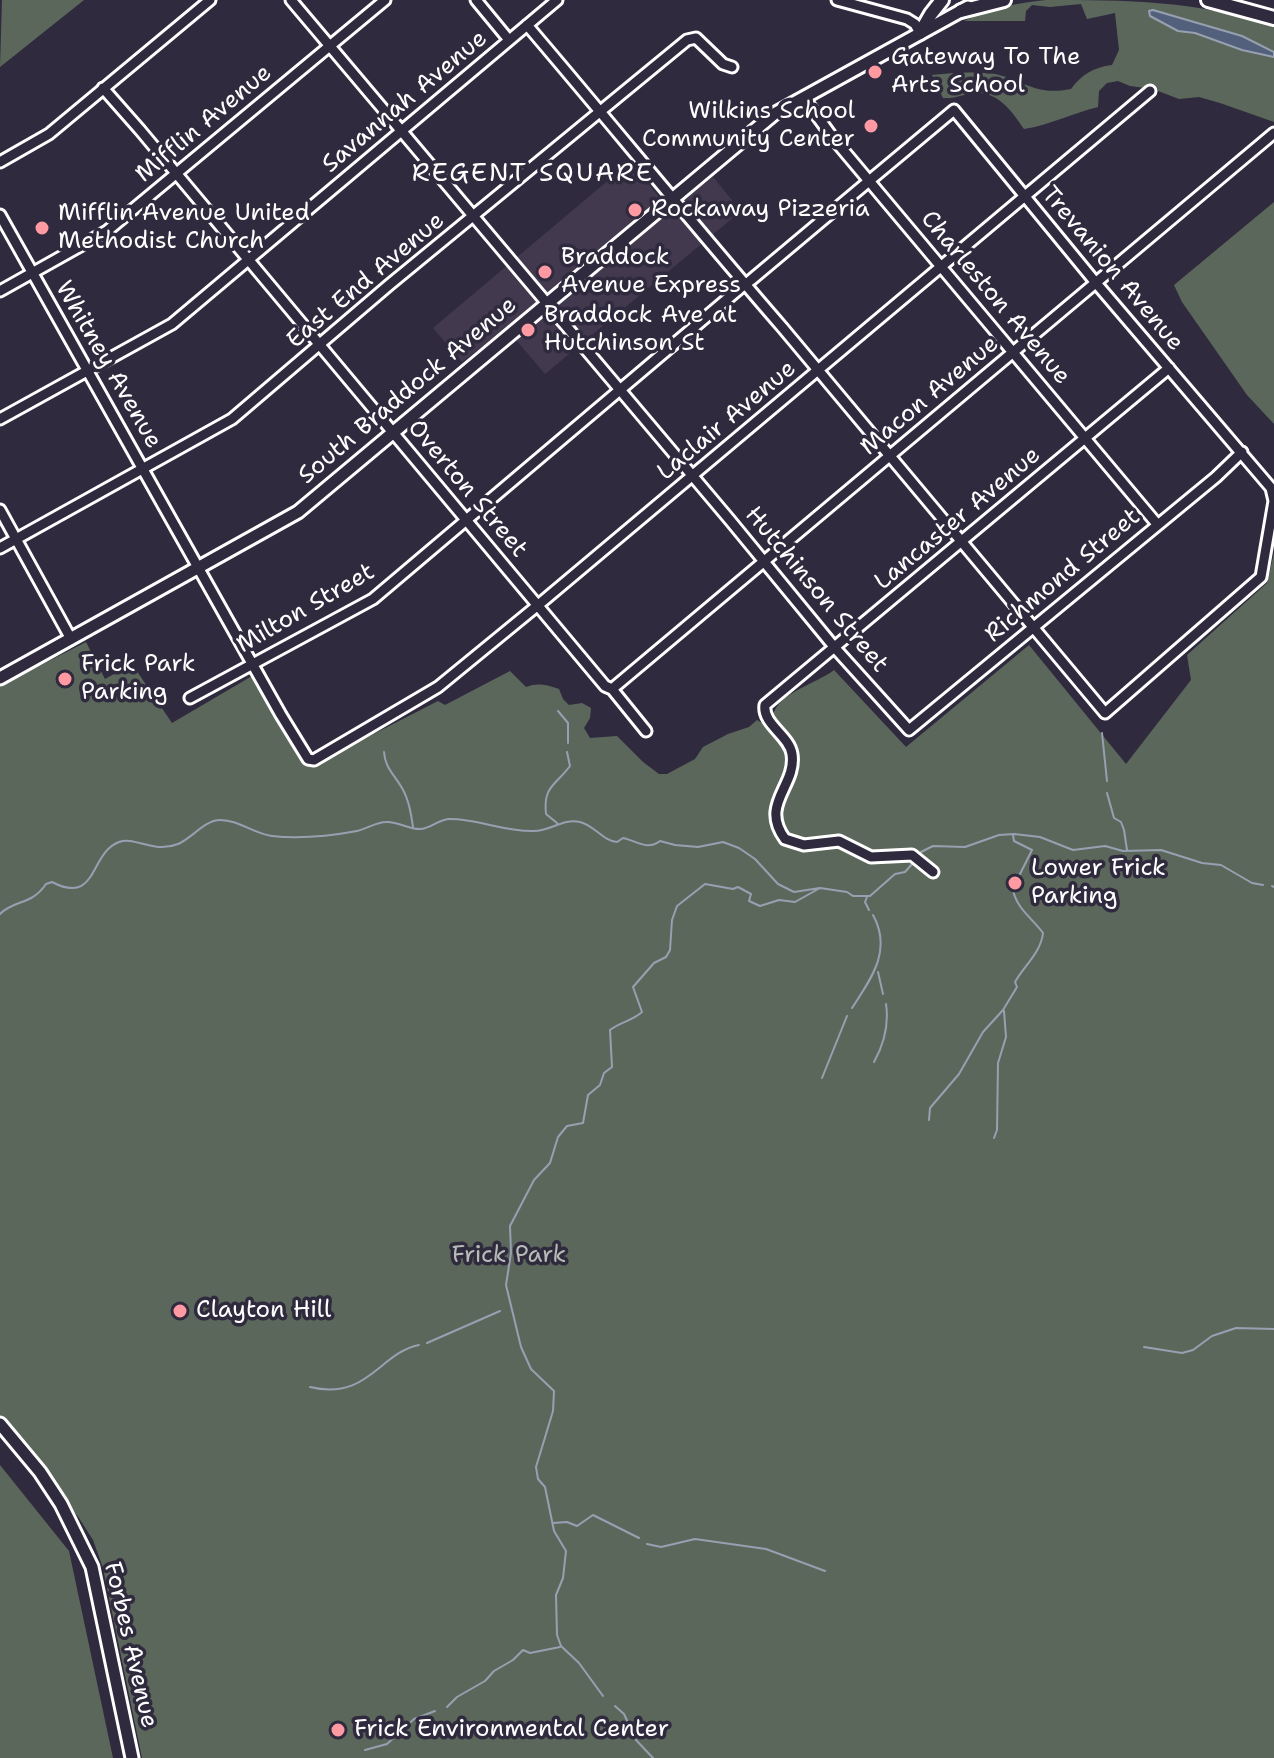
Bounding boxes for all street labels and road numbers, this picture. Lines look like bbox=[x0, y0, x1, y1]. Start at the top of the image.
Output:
street label: Savannah Avenue bbox=[317, 25, 493, 179]
street label: Mifflin Avenue bbox=[130, 59, 278, 189]
street label: Trevanion Avenue bbox=[1035, 181, 1189, 357]
street label: Charleston Avenue bbox=[914, 205, 1076, 391]
street label: East End Avenue bbox=[281, 207, 451, 355]
street label: Whitney Avenue bbox=[48, 276, 168, 454]
street label: South Braddock Avenue bbox=[293, 291, 523, 491]
street label: Macon Avenue bbox=[855, 330, 1005, 462]
street label: Laclair Avenue bbox=[652, 355, 802, 487]
street label: Overton Street bbox=[401, 414, 533, 564]
street label: Lancaster Avenue bbox=[869, 441, 1047, 597]
street label: Hutchinson Street bbox=[738, 501, 894, 679]
street label: Richmond Street bbox=[980, 503, 1146, 649]
street label: Milton Street bbox=[232, 558, 380, 660]
street label: Forbes Avenue bbox=[97, 1559, 163, 1731]

